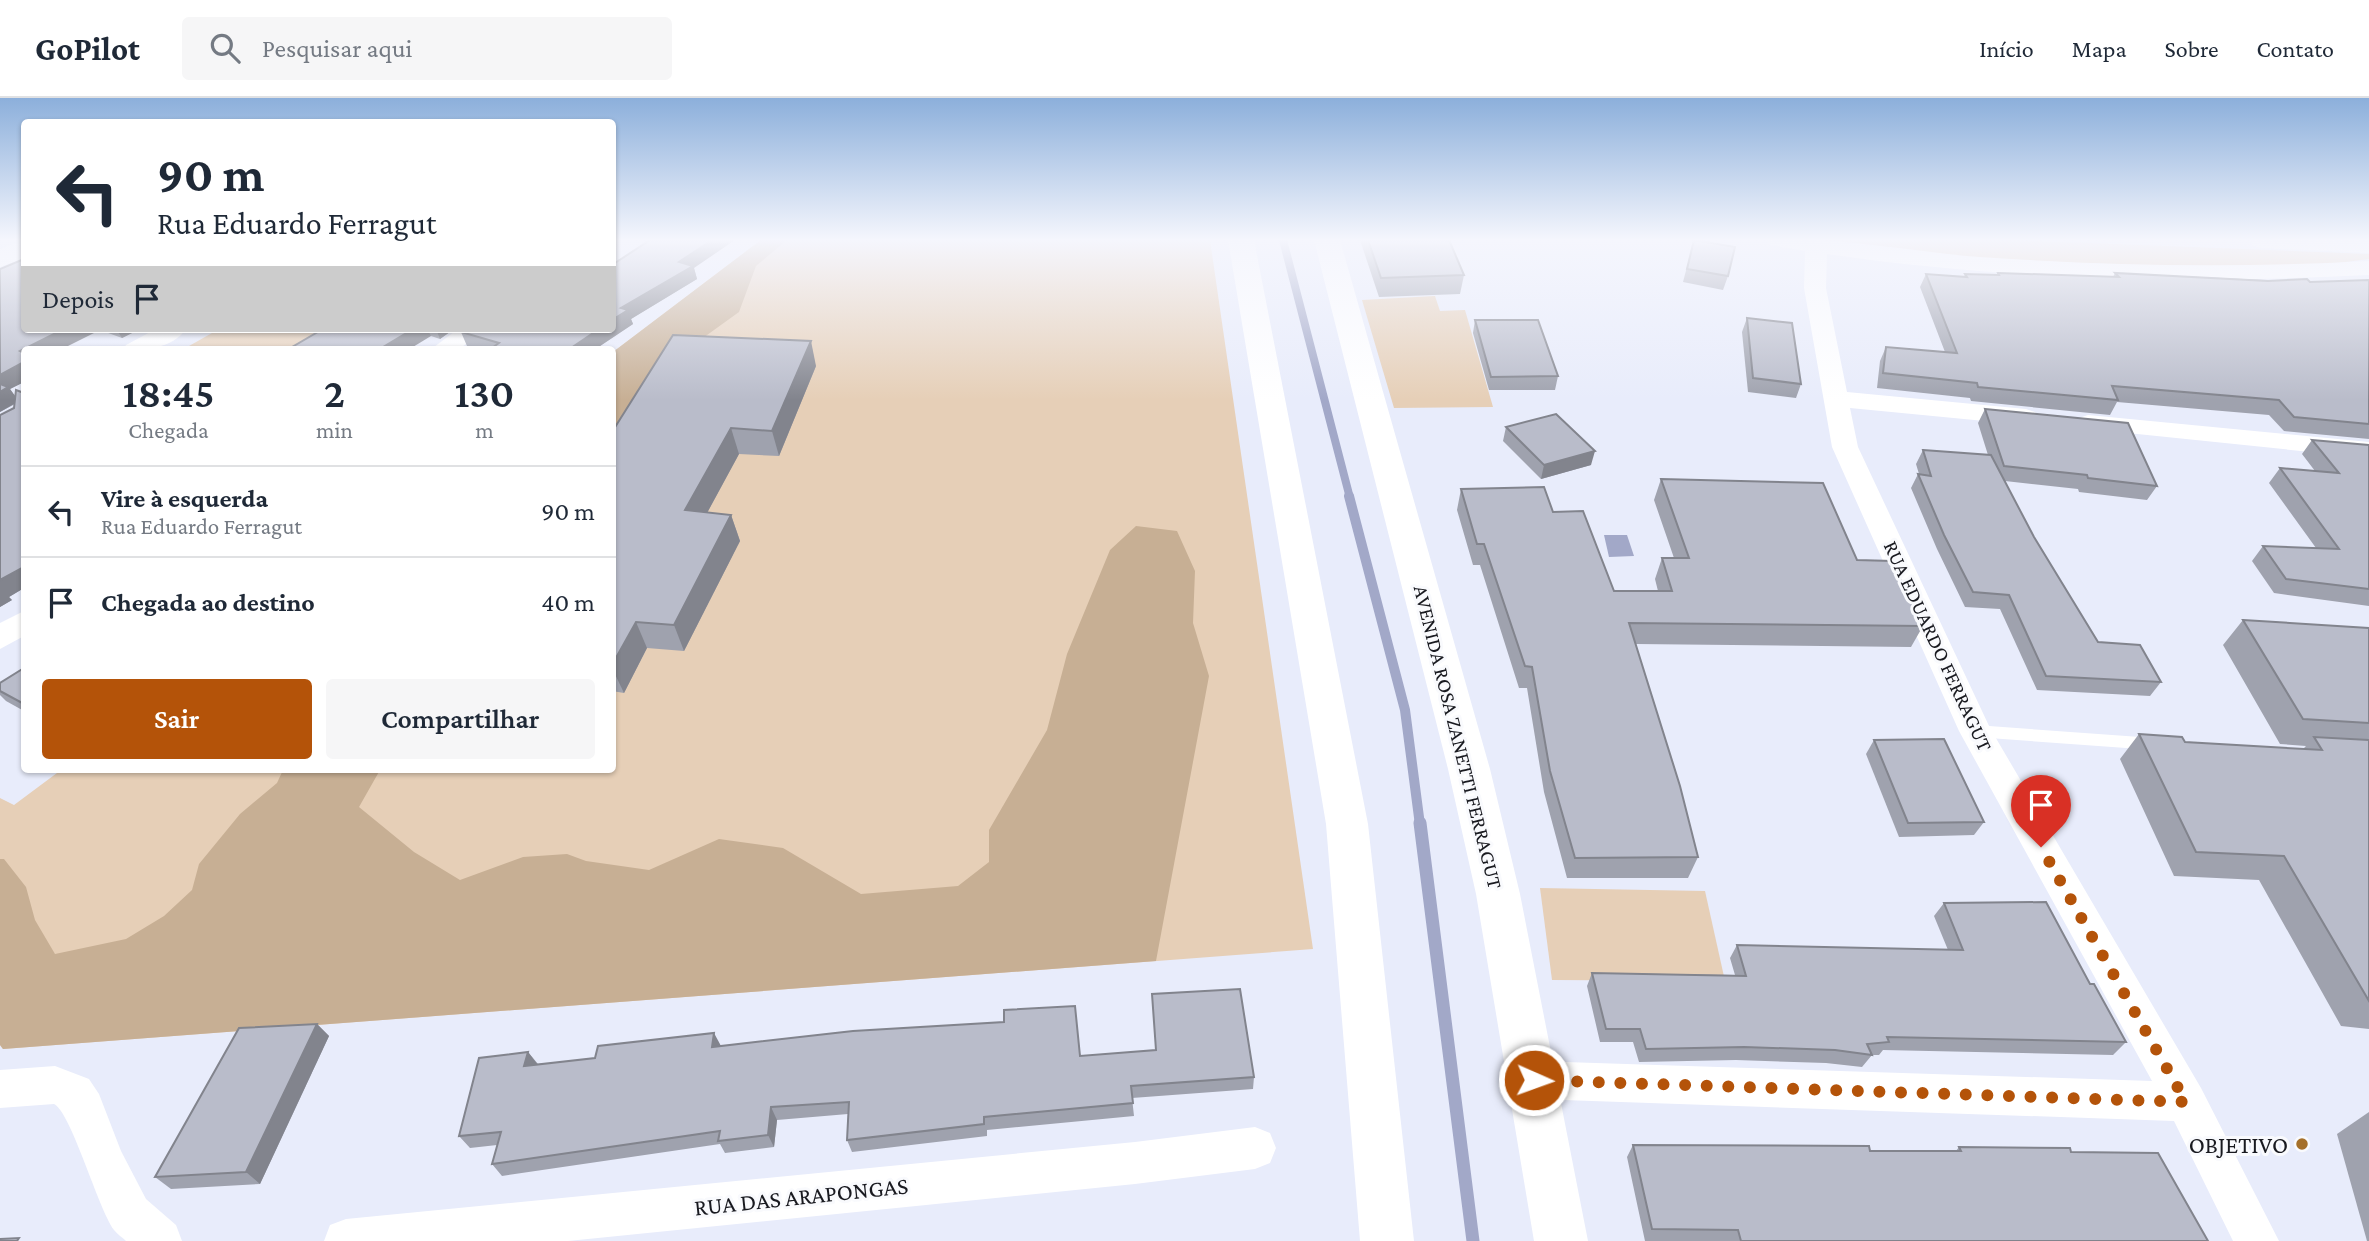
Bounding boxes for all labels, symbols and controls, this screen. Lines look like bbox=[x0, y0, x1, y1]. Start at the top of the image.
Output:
search box bbox=[182, 17, 672, 80]
icon: search bbox=[206, 29, 244, 67]
text: GoPilot bbox=[35, 30, 140, 67]
text: Pesquisar aqui bbox=[262, 34, 412, 63]
text: Início bbox=[1979, 35, 2034, 62]
text: Mapa bbox=[2072, 35, 2127, 62]
text: Sobre bbox=[2165, 35, 2219, 62]
text: Contato bbox=[2257, 35, 2334, 62]
icon: left bbox=[42, 147, 133, 238]
text: 90 m bbox=[157, 147, 264, 202]
text: Rua Eduardo Ferragut bbox=[157, 205, 437, 241]
icon: arrive bbox=[128, 280, 166, 318]
text: Depois bbox=[42, 285, 114, 314]
text: 18:45 bbox=[123, 369, 214, 416]
text: 2 bbox=[324, 369, 345, 416]
text: 130 bbox=[454, 369, 514, 416]
text: Chegada bbox=[128, 417, 209, 443]
text: min bbox=[316, 417, 353, 443]
text: m bbox=[475, 417, 494, 443]
text: Vire à esquerda bbox=[101, 484, 268, 513]
icon: left bbox=[42, 493, 80, 531]
text: 90 m bbox=[541, 497, 595, 526]
text: Rua Eduardo Ferragut bbox=[101, 513, 302, 539]
street label: RUA EDUARDO FERRAGUT bbox=[1879, 537, 1998, 756]
street label: AVENIDA ROSA ZANETTI FERRAGUT bbox=[1409, 583, 1508, 892]
icon: arrive bbox=[42, 584, 80, 622]
text: Chegada ao destino bbox=[101, 588, 315, 617]
text: 40 m bbox=[541, 588, 595, 617]
button: Sair bbox=[42, 679, 312, 759]
button: Compartilhar bbox=[326, 679, 595, 759]
pin bbox=[2011, 775, 2071, 847]
icon: arrive bbox=[2022, 786, 2060, 824]
position arrow bbox=[1497, 1043, 1571, 1117]
place label: OBJETIVO bbox=[2189, 1131, 2288, 1158]
marker: OBJETIVO bbox=[2294, 1136, 2310, 1152]
street label: RUA DAS ARAPONGAS bbox=[693, 1171, 909, 1221]

